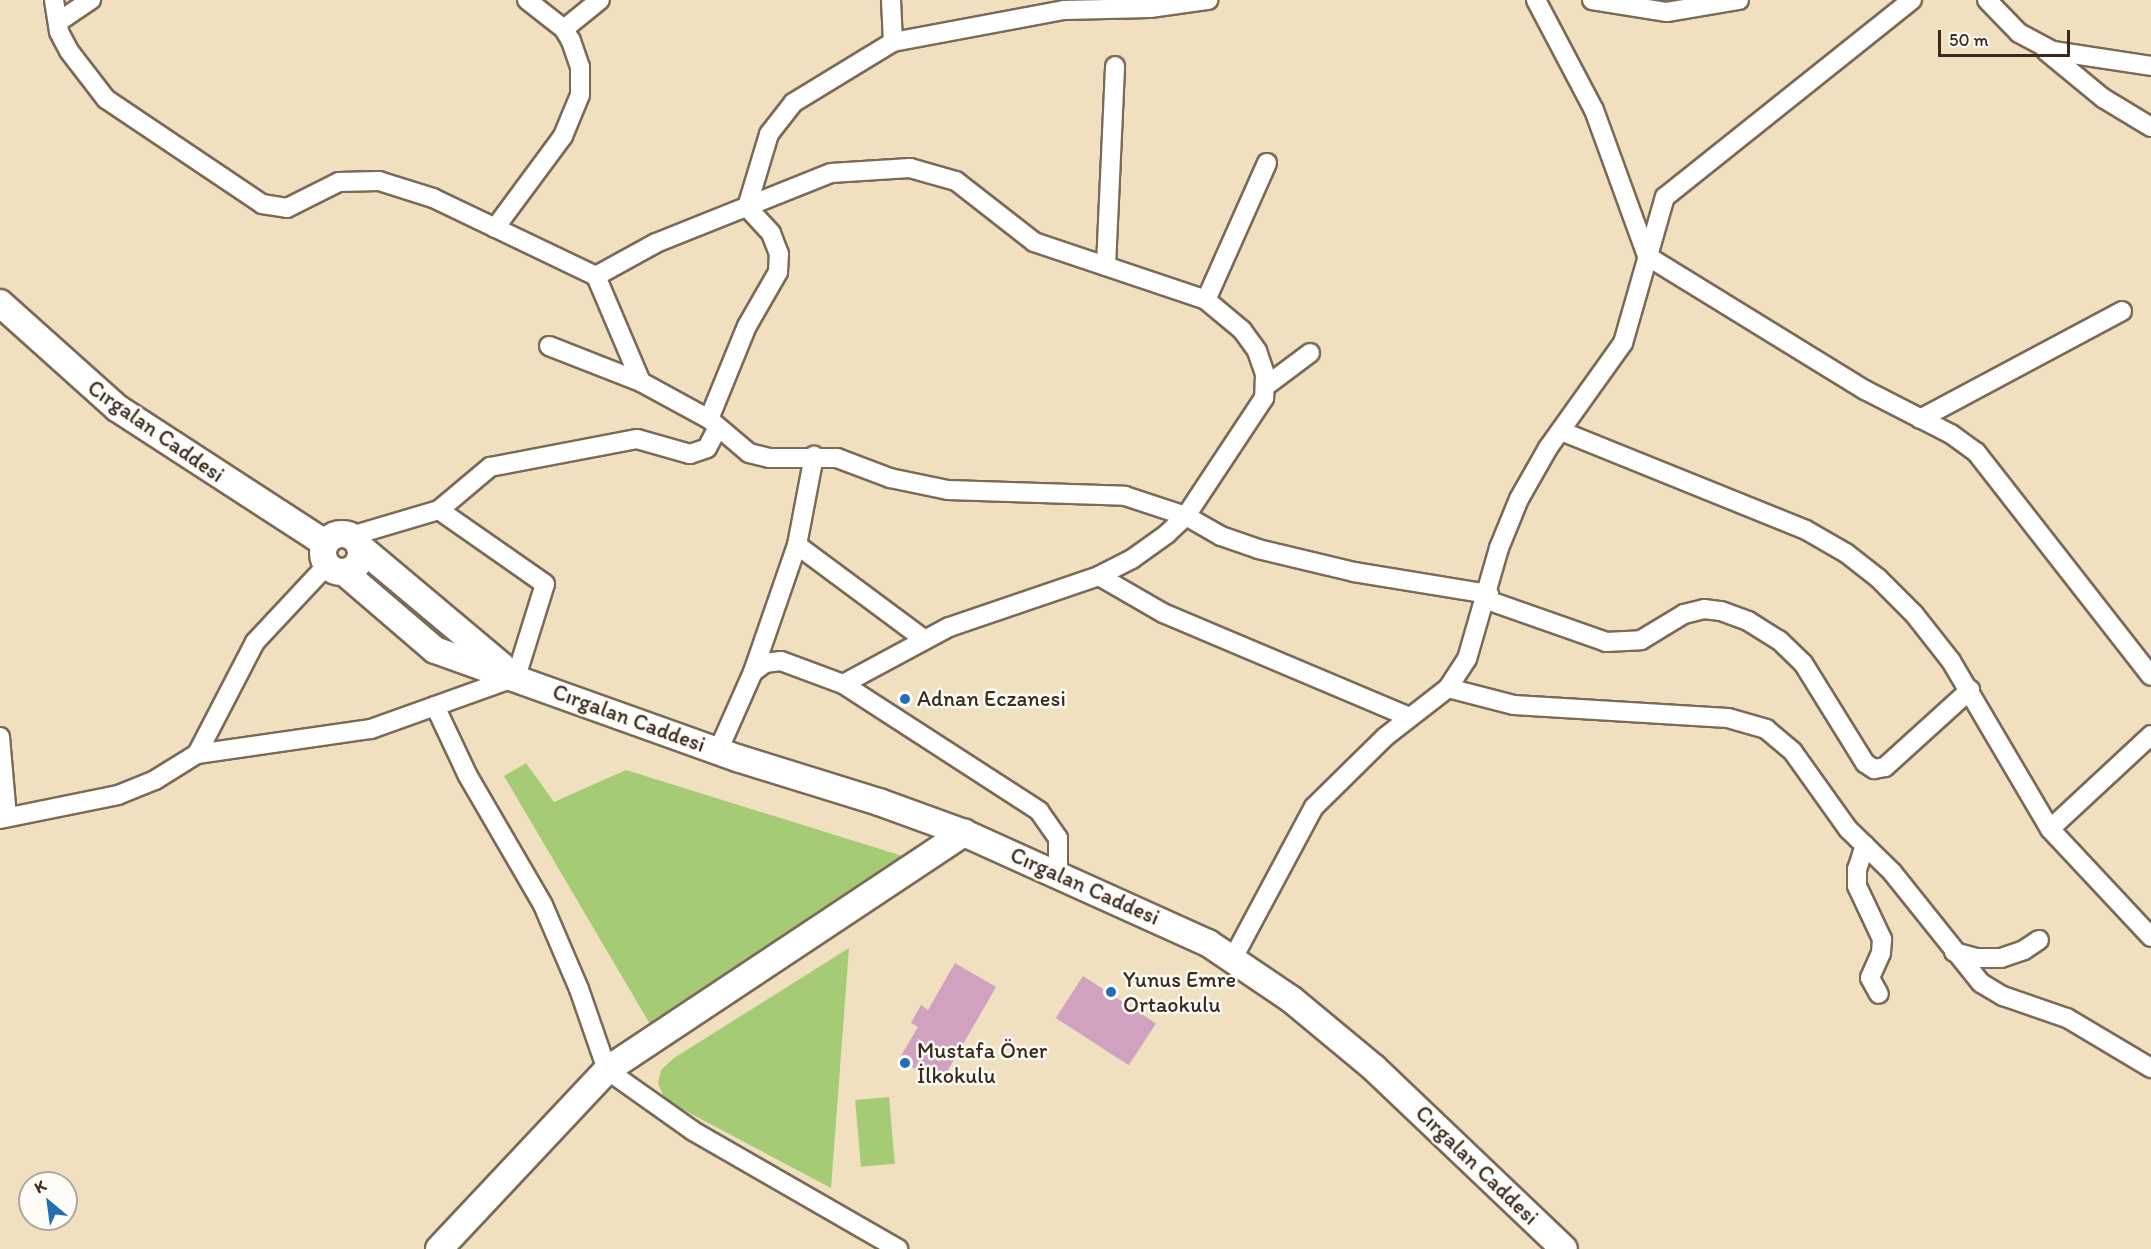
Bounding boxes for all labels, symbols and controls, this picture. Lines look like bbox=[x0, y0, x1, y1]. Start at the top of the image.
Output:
scale bar bbox=[1941, 18, 2073, 56]
text: 50 m bbox=[1949, 29, 1989, 51]
street label: Cırgalan Caddesi bbox=[83, 374, 229, 488]
street label: Cırgalan Caddesi bbox=[549, 678, 709, 758]
place label: Adnan Eczanesi bbox=[917, 686, 1066, 712]
marker: Adnan Eczanesi bbox=[898, 692, 912, 706]
street label: Cırgalan Caddesi bbox=[1006, 841, 1164, 931]
place label: Yunus Emre Ortaokulu bbox=[1123, 966, 1236, 1017]
marker: Yunus Emre Ortaokulu bbox=[1104, 985, 1118, 999]
place label: Mustafa Öner İlkokulu bbox=[917, 1037, 1047, 1088]
marker: Mustafa Öner İlkokulu bbox=[898, 1056, 912, 1070]
street label: Cırgalan Caddesi bbox=[1410, 1100, 1544, 1230]
north arrow bbox=[18, 1171, 78, 1231]
text: K bbox=[31, 1176, 49, 1197]

